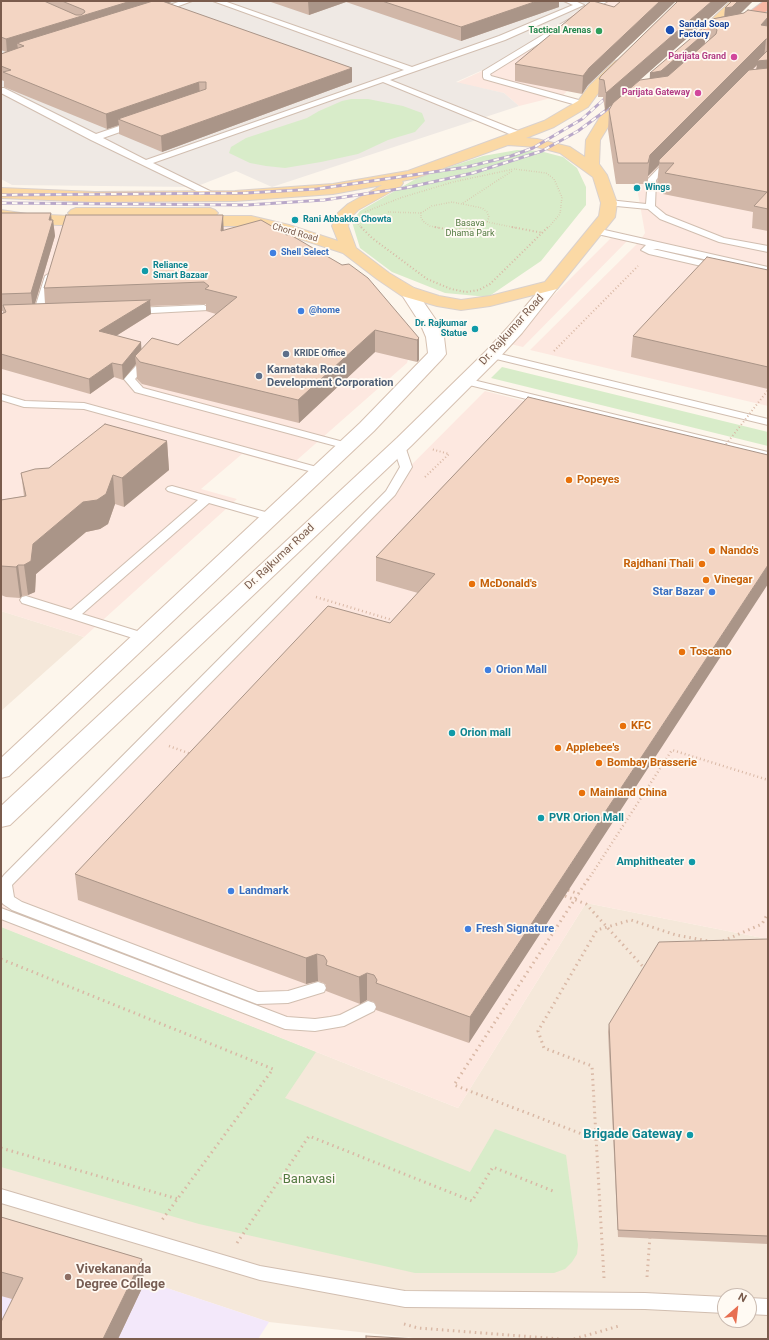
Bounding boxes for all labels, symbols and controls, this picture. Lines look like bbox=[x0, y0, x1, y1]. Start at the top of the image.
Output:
place label: Sandal Soap Factory bbox=[679, 20, 729, 41]
marker: Sandal Soap Factory bbox=[664, 24, 676, 36]
place label: Tactical Arenas bbox=[528, 26, 591, 36]
marker: Tactical Arenas bbox=[594, 26, 604, 36]
place label: Parijata Grand bbox=[668, 52, 726, 62]
marker: Parijata Grand bbox=[729, 52, 739, 62]
place label: Parijata Gateway bbox=[622, 88, 690, 98]
marker: Parijata Gateway bbox=[693, 88, 703, 98]
marker: Wings bbox=[632, 183, 642, 193]
place label: Wings bbox=[645, 183, 670, 193]
marker: Rani Abbakka Chowta bbox=[290, 215, 300, 225]
place label: Rani Abbakka Chowta bbox=[303, 215, 391, 225]
park label: Basava Dhama Park bbox=[446, 219, 494, 240]
street label: Chord Road bbox=[271, 221, 319, 245]
marker: Shell Select bbox=[268, 248, 278, 258]
place label: Shell Select bbox=[281, 248, 329, 258]
place label: Reliance Smart Bazaar bbox=[153, 261, 208, 282]
marker: Reliance Smart Bazaar bbox=[140, 266, 150, 276]
street label: Dr. Rajkumar Road bbox=[477, 292, 547, 368]
marker: @home bbox=[296, 306, 306, 316]
place label: @home bbox=[309, 306, 340, 316]
place label: Dr. Rajkumar Statue bbox=[415, 319, 467, 340]
marker: Dr. Rajkumar Statue bbox=[470, 324, 480, 334]
marker: KRIDE Office bbox=[281, 349, 291, 359]
place label: KRIDE Office bbox=[294, 349, 345, 359]
place label: Karnataka Road Development Corporation bbox=[267, 363, 393, 389]
marker: Karnataka Road Development Corporation bbox=[254, 371, 264, 381]
place label: Popeyes bbox=[577, 473, 619, 487]
marker: Popeyes bbox=[564, 475, 574, 485]
street label: Dr. Rajkumar Road bbox=[242, 521, 318, 593]
place label: Nando's bbox=[720, 544, 759, 558]
marker: Nando's bbox=[707, 546, 717, 556]
place label: Rajdhani Thali bbox=[623, 557, 694, 571]
marker: Rajdhani Thali bbox=[697, 559, 707, 569]
place label: Vinegar bbox=[714, 573, 752, 587]
marker: Vinegar bbox=[701, 575, 711, 585]
place label: McDonald's bbox=[480, 577, 537, 591]
marker: McDonald's bbox=[467, 579, 477, 589]
place label: Star Bazar bbox=[652, 585, 704, 599]
marker: Star Bazar bbox=[707, 587, 717, 597]
place label: Toscano bbox=[690, 645, 732, 659]
marker: Toscano bbox=[677, 647, 687, 657]
place label: Orion Mall bbox=[496, 663, 547, 677]
marker: Orion Mall bbox=[483, 665, 493, 675]
place label: KFC bbox=[631, 719, 651, 733]
marker: KFC bbox=[618, 721, 628, 731]
place label: Orion mall bbox=[460, 726, 511, 740]
marker: Orion mall bbox=[447, 728, 457, 738]
place label: Applebee's bbox=[566, 741, 619, 755]
marker: Applebee's bbox=[553, 743, 563, 753]
place label: Bombay Brasserie bbox=[607, 756, 697, 770]
marker: Bombay Brasserie bbox=[594, 758, 604, 768]
place label: Mainland China bbox=[590, 786, 667, 800]
marker: Mainland China bbox=[577, 788, 587, 798]
place label: PVR Orion Mall bbox=[549, 811, 624, 825]
marker: PVR Orion Mall bbox=[536, 813, 546, 823]
place label: Amphitheater bbox=[617, 855, 684, 869]
marker: Amphitheater bbox=[687, 857, 697, 867]
place label: Landmark bbox=[239, 884, 289, 898]
marker: Landmark bbox=[226, 886, 236, 896]
place label: Fresh Signature bbox=[476, 922, 554, 936]
marker: Fresh Signature bbox=[463, 924, 473, 934]
place label: Brigade Gateway bbox=[583, 1127, 682, 1143]
marker: Brigade Gateway bbox=[685, 1130, 695, 1140]
park label: Banavasi bbox=[283, 1172, 335, 1188]
place label: Vivekananda Degree College bbox=[76, 1262, 165, 1293]
marker: Vivekananda Degree College bbox=[63, 1272, 73, 1282]
north arrow bbox=[717, 1288, 757, 1328]
text: N bbox=[736, 1290, 749, 1305]

